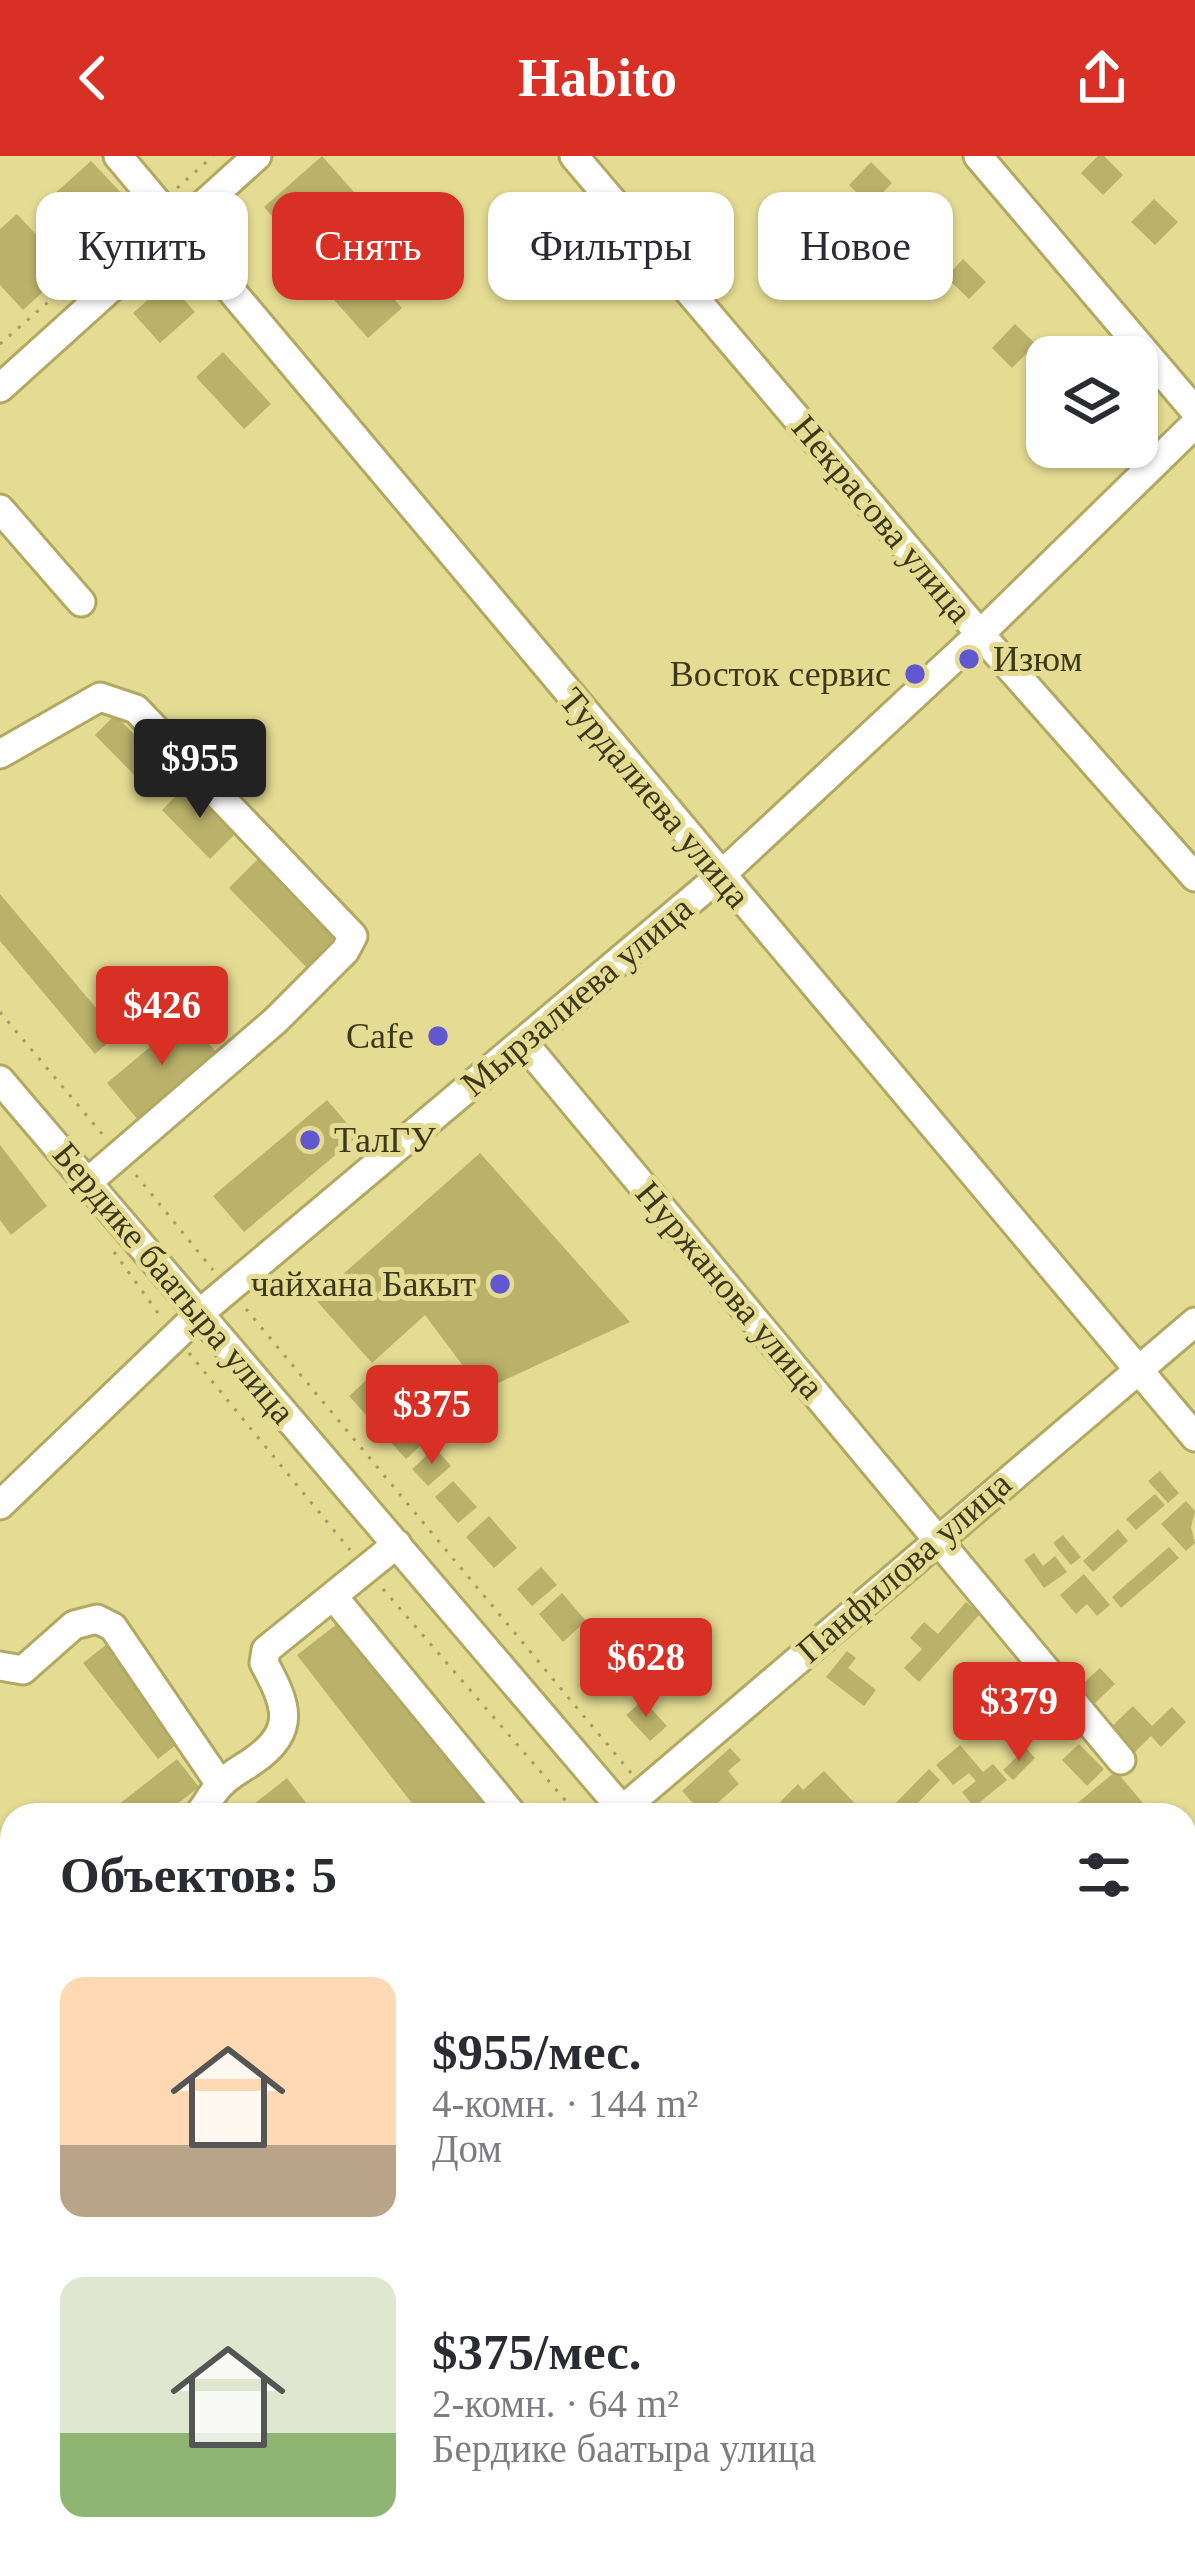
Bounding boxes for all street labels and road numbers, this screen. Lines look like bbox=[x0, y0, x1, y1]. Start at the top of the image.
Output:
street label: Некрасова улица bbox=[784, 407, 980, 631]
street label: Турдалиева улица bbox=[552, 680, 758, 916]
street label: Мырзалиева улица bbox=[454, 888, 700, 1104]
street label: Бердике баатыра улица bbox=[45, 1134, 303, 1432]
street label: Нуржанова улица bbox=[628, 1174, 832, 1406]
street label: Панфилова улица bbox=[789, 1463, 1019, 1671]

